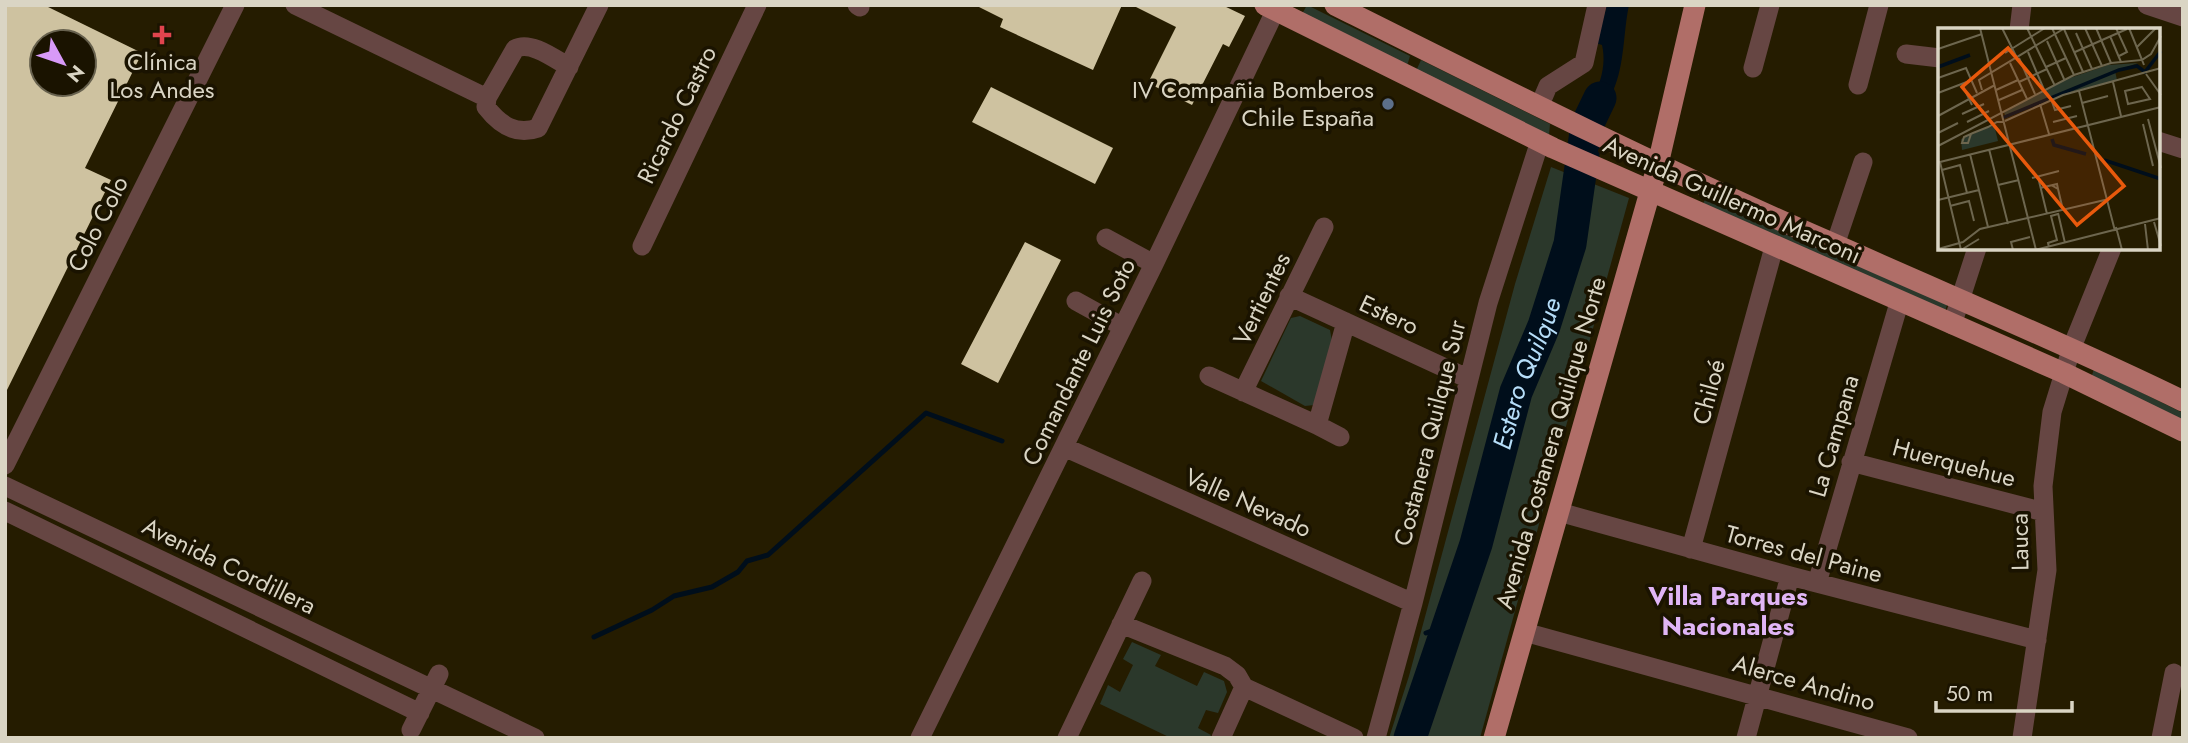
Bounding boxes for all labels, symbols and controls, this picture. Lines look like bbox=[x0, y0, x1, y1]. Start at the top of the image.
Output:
marker: Clínica Los Andes bbox=[152, 25, 172, 45]
north arrow bbox=[28, 28, 98, 98]
inset map bbox=[1938, 28, 2160, 250]
street label: Ricardo Castro bbox=[628, 40, 725, 190]
place label: Clínica Los Andes bbox=[110, 44, 214, 107]
text: N bbox=[60, 59, 91, 88]
place label: IV Compañia Bomberos Chile España bbox=[1132, 72, 1374, 135]
marker: IV Compañia Bomberos Chile España bbox=[1380, 96, 1396, 112]
street label: Avenida Guillermo Marconi bbox=[1598, 127, 1867, 272]
street label: Colo Colo bbox=[58, 170, 137, 278]
street label: Vertientes bbox=[1224, 246, 1299, 351]
street label: Comandante Luis Soto bbox=[1013, 252, 1144, 471]
street label: Avenida Costanera Quilque Norte bbox=[1486, 273, 1615, 613]
street label: Estero bbox=[1354, 286, 1425, 344]
water label: Estero Quilque bbox=[1483, 293, 1571, 454]
street label: Costanera Quilque Sur bbox=[1385, 316, 1475, 549]
street label: Chiloé bbox=[1683, 355, 1734, 428]
street label: La Campana bbox=[1799, 371, 1868, 501]
street label: Huerquehue bbox=[1889, 429, 2020, 496]
street label: Valle Nevado bbox=[1179, 459, 1317, 546]
street label: Avenida Cordillera bbox=[136, 508, 322, 623]
street label: Lauca bbox=[2001, 513, 2038, 571]
street label: Torres del Paine bbox=[1722, 516, 1886, 591]
district label: Villa Parques Nacionales bbox=[1647, 577, 1808, 645]
street label: Alerce Andino bbox=[1729, 645, 1879, 720]
scale bar bbox=[1936, 670, 2072, 714]
text: 50 m bbox=[1946, 679, 1993, 709]

